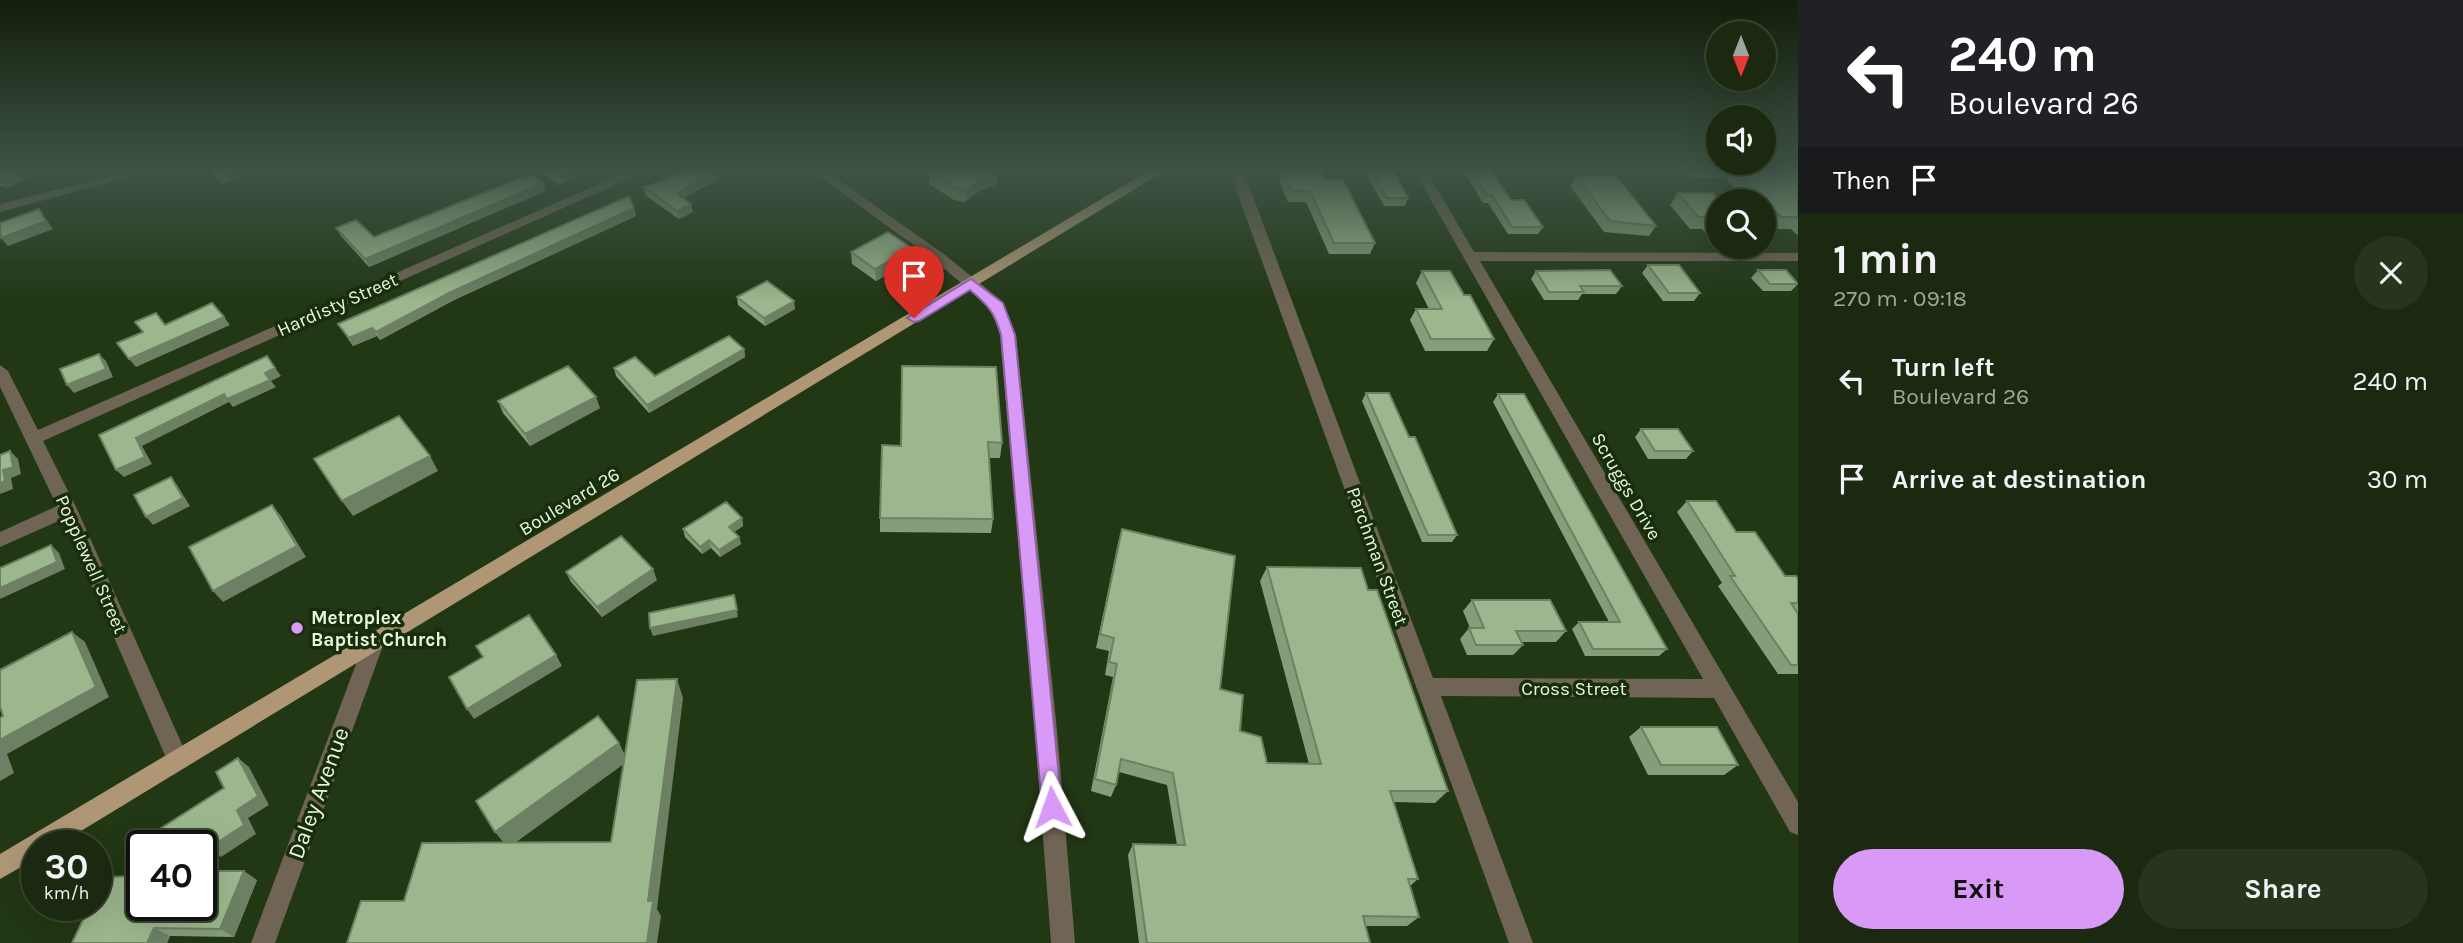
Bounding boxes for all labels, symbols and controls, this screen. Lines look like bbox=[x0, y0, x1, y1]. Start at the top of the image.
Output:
north arrow bbox=[1706, 21, 1776, 91]
map controls bbox=[1706, 21, 1776, 259]
text: 240 m bbox=[1948, 26, 2097, 83]
icon: left bbox=[1833, 28, 1924, 119]
text: Boulevard 26 bbox=[1948, 85, 2139, 122]
button: sound bbox=[1706, 105, 1776, 175]
icon: arrive bbox=[1905, 161, 1943, 199]
text: Then bbox=[1833, 165, 1891, 196]
button: search bbox=[1706, 189, 1776, 259]
text: 1 min bbox=[1833, 234, 1938, 284]
button: close bbox=[2354, 236, 2428, 310]
pin bbox=[884, 246, 944, 318]
icon: arrive bbox=[895, 257, 933, 295]
street label: Hardisty Street bbox=[274, 269, 401, 341]
text: 270 m · 09:18 bbox=[1833, 285, 1967, 312]
text: Turn left bbox=[1892, 352, 1994, 383]
icon: left bbox=[1833, 362, 1871, 400]
text: 240 m bbox=[2352, 366, 2428, 397]
text: Boulevard 26 bbox=[1892, 383, 2029, 410]
street label: Scruggs Drive bbox=[1587, 429, 1666, 544]
icon: arrive bbox=[1833, 460, 1871, 498]
street label: Boulevard 26 bbox=[515, 463, 624, 540]
text: Arrive at destination bbox=[1892, 464, 2146, 495]
text: 30 m bbox=[2367, 464, 2428, 495]
street label: Parchman Street bbox=[1342, 484, 1412, 628]
street label: Popplewell Street bbox=[51, 492, 131, 637]
place label: Metroplex Baptist Church bbox=[311, 607, 447, 651]
marker: Metroplex Baptist Church bbox=[289, 620, 305, 636]
street label: Cross Street bbox=[1521, 678, 1627, 700]
street label: Daley Avenue bbox=[282, 724, 355, 863]
position arrow bbox=[1015, 770, 1089, 844]
speed limit sign: 40 bbox=[126, 830, 217, 921]
text: 30 bbox=[45, 846, 88, 887]
button: Exit bbox=[1833, 849, 2124, 929]
button: Share bbox=[2138, 849, 2428, 929]
text: km/h bbox=[44, 882, 89, 904]

